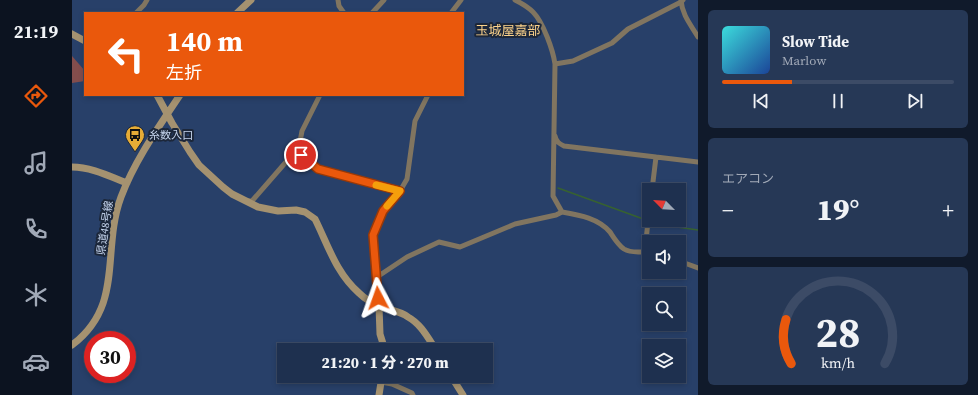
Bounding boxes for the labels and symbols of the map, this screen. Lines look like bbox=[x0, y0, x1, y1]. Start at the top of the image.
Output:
district label: 玉城屋嘉部 bbox=[475, 22, 541, 39]
bus stop icon: 糸数入口 bbox=[124, 124, 146, 152]
place label: 糸数入口 bbox=[149, 128, 193, 143]
pin bbox=[284, 138, 318, 172]
north arrow bbox=[642, 183, 686, 227]
street label: 県道48号線 bbox=[93, 200, 117, 256]
position arrow bbox=[357, 277, 399, 319]
speed limit sign: 30 bbox=[84, 331, 136, 383]

